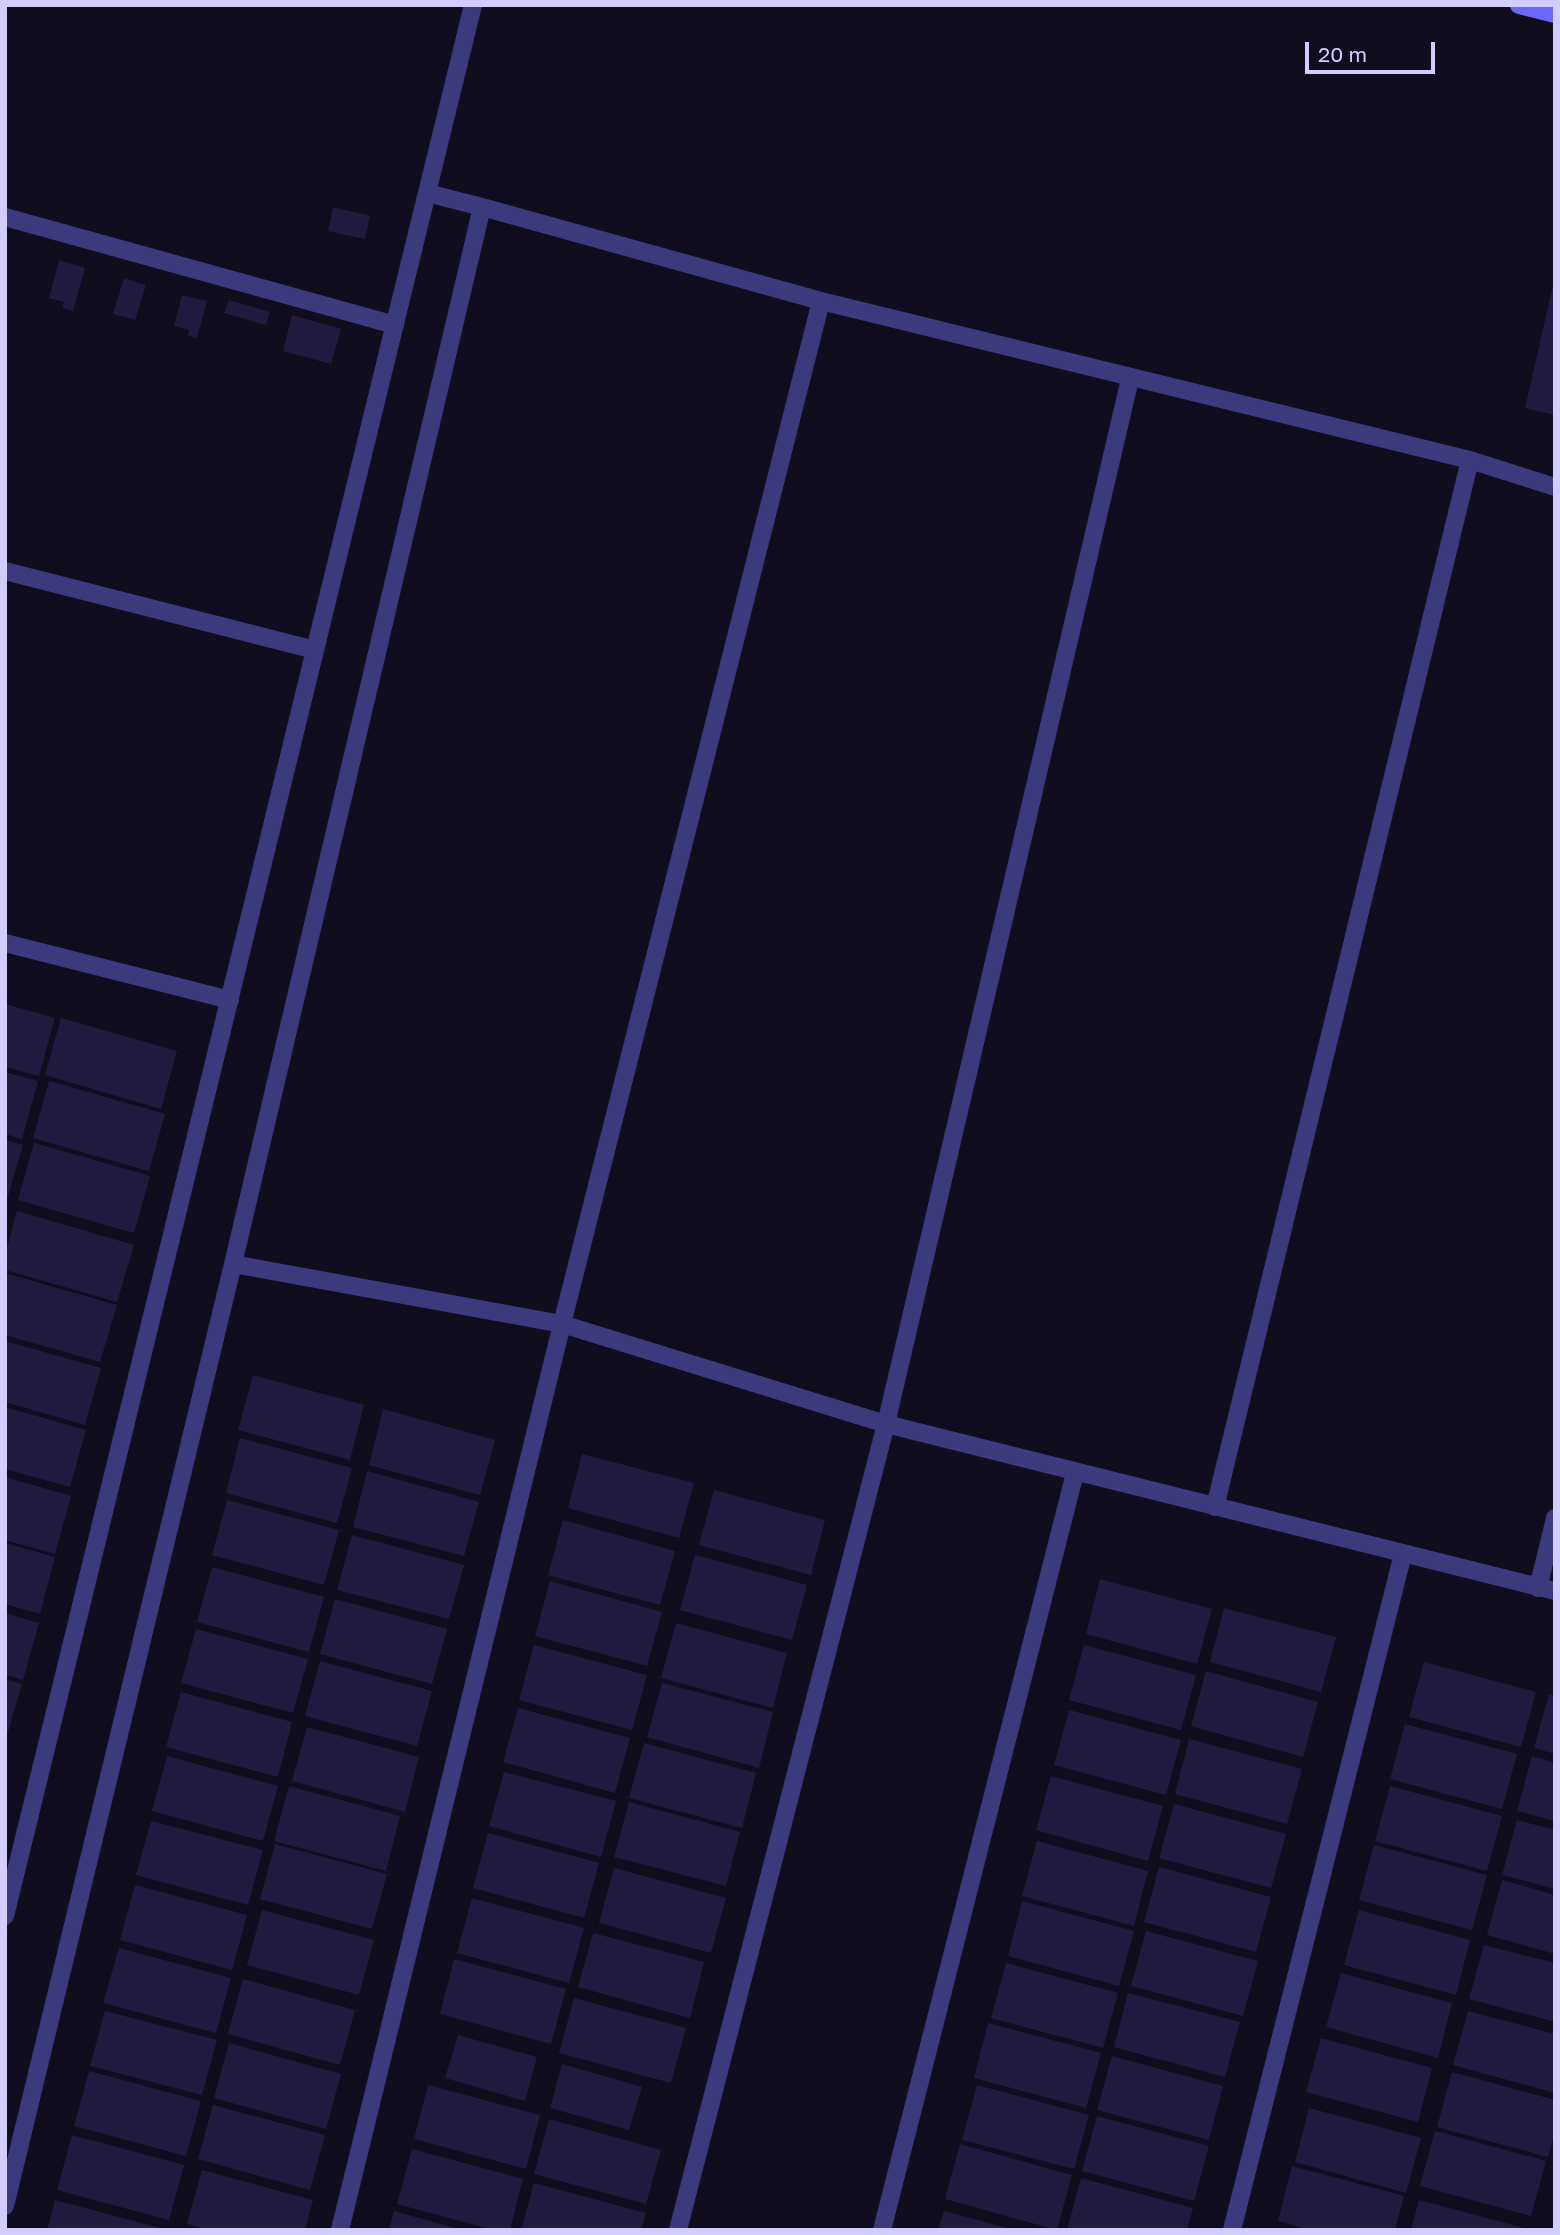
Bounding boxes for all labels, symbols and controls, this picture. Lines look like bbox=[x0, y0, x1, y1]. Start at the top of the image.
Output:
scale bar bbox=[1308, 28, 1438, 72]
text: 20 m bbox=[1318, 41, 1367, 67]

